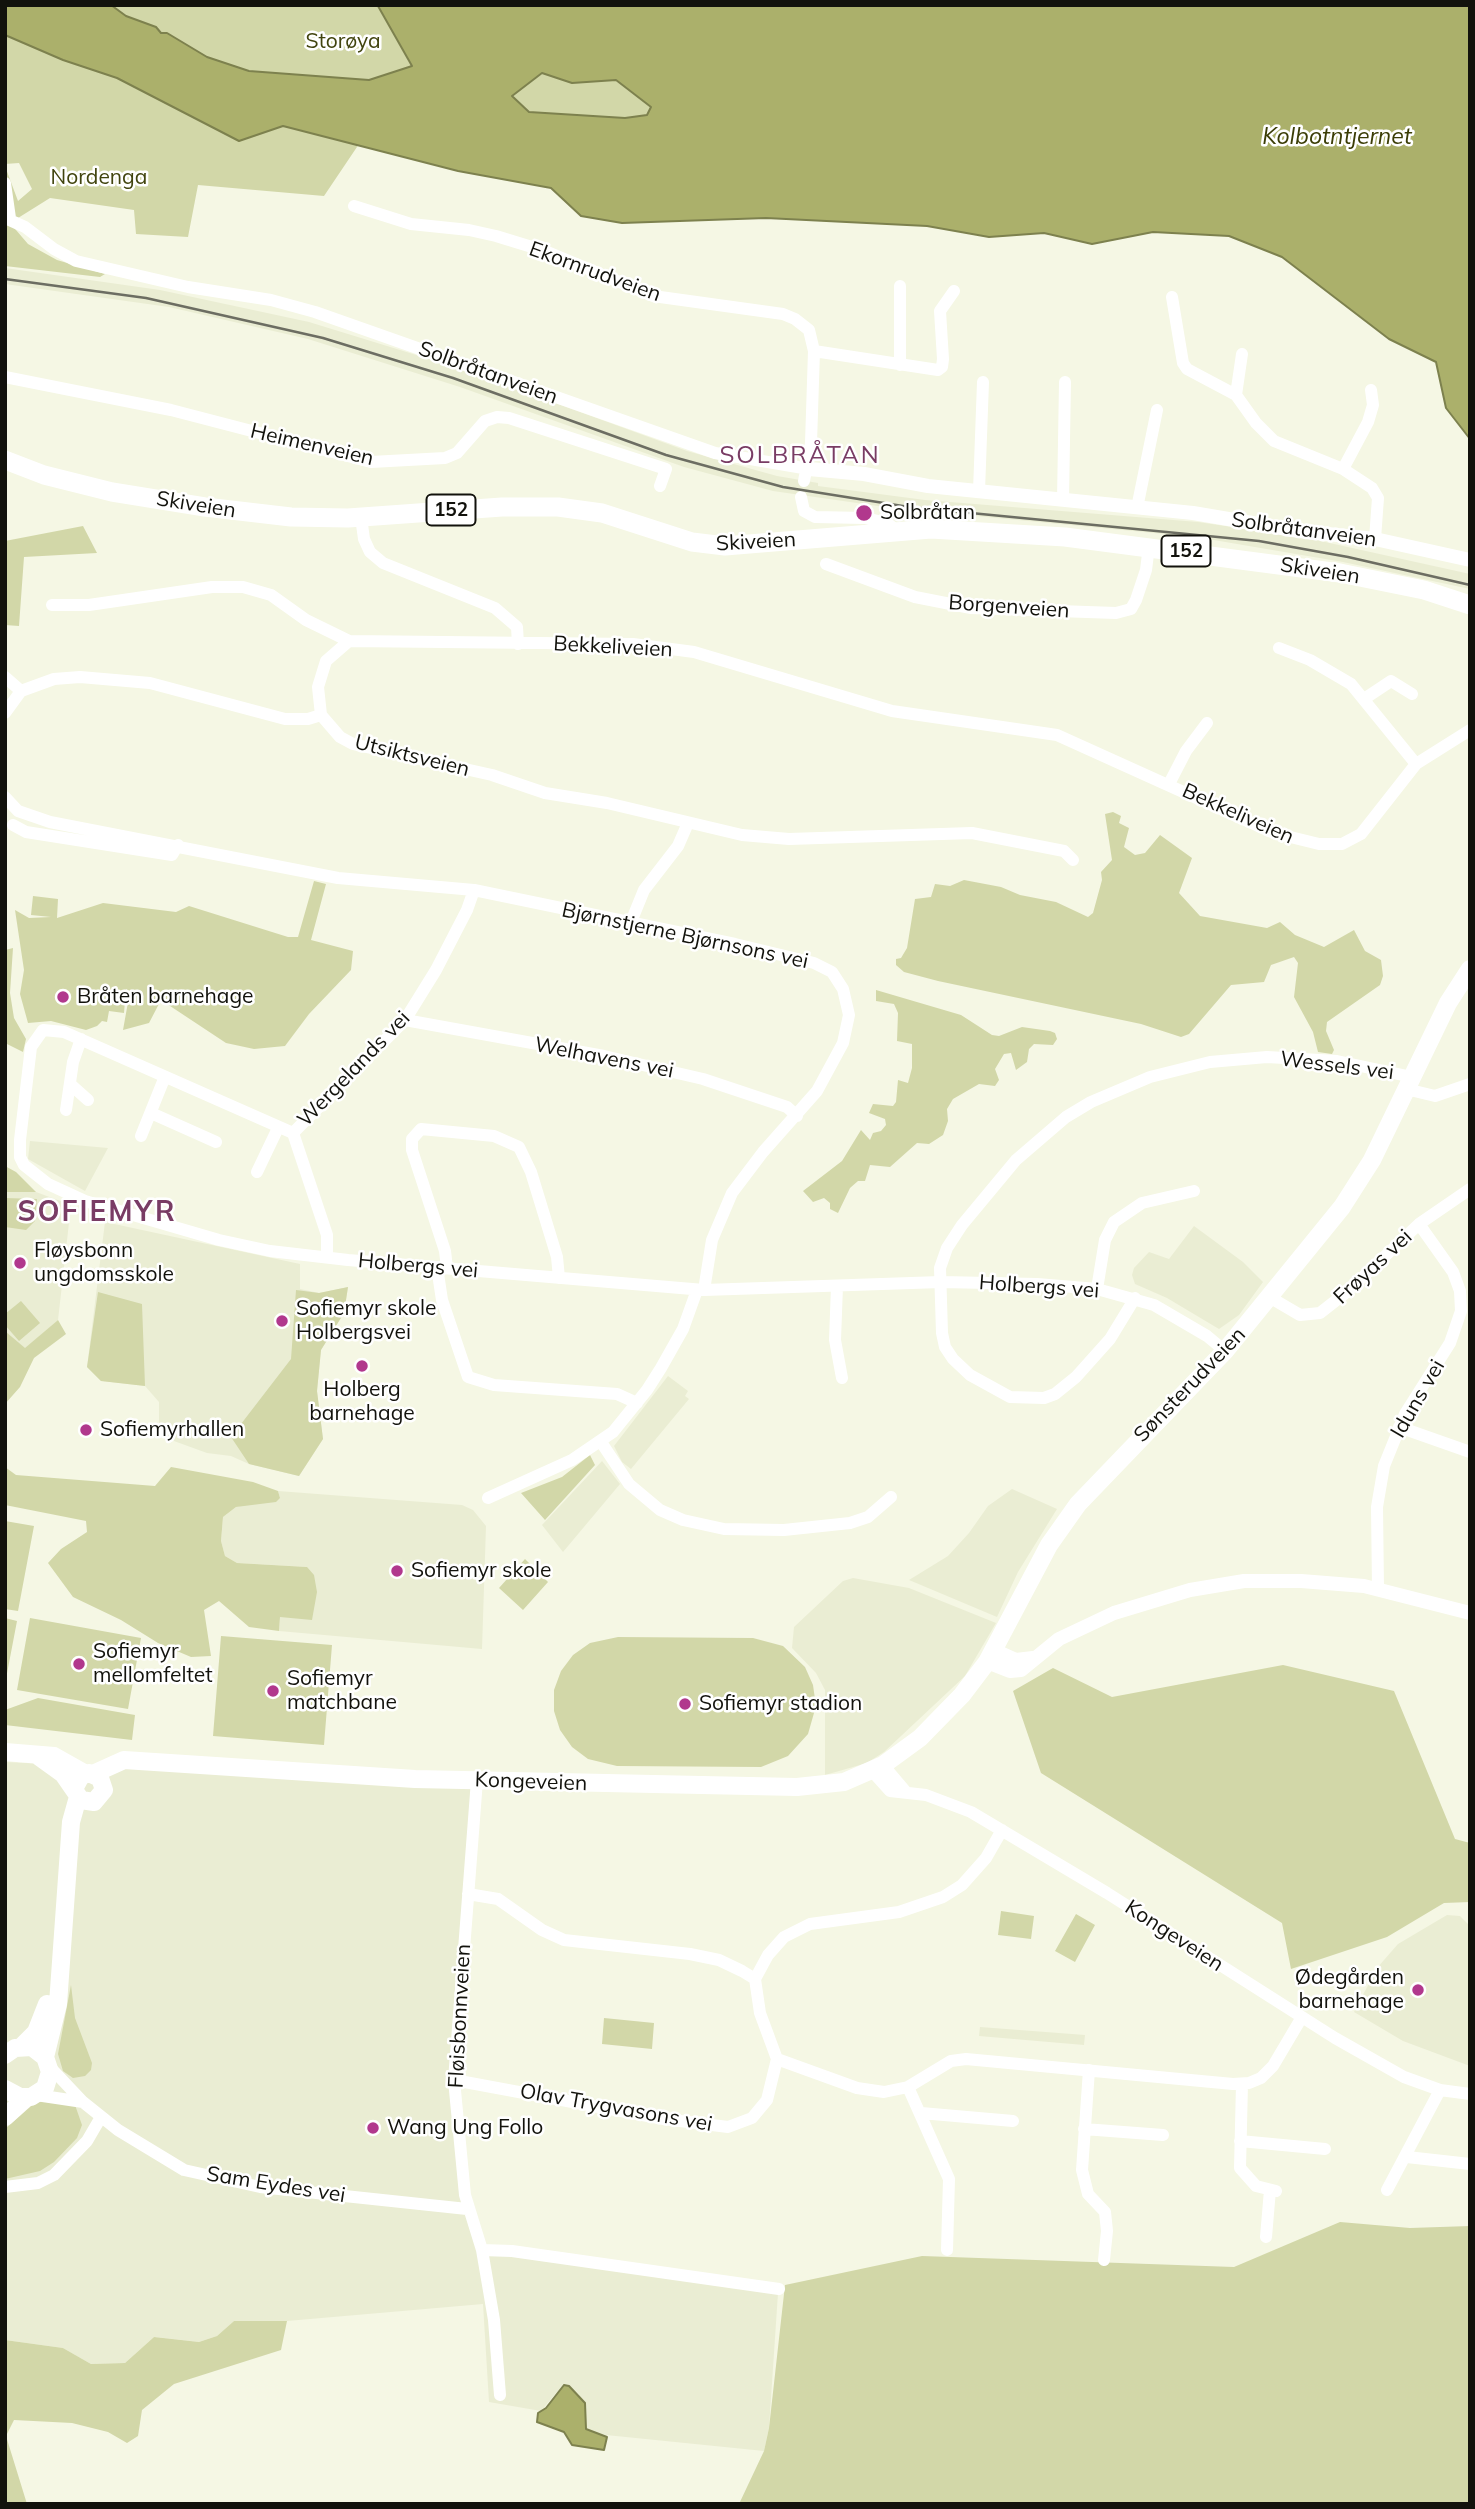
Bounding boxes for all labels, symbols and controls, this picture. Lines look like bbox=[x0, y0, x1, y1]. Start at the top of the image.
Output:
park label: Storøya bbox=[305, 29, 381, 55]
water label: Kolbotntjernet bbox=[1262, 123, 1412, 151]
park label: Nordenga bbox=[51, 165, 147, 191]
street label: Ekornrudveien bbox=[526, 237, 664, 307]
street label: Solbråtanveien bbox=[415, 336, 561, 410]
street label: Heimenveien bbox=[248, 419, 376, 471]
district label: SOLBRÅTAN bbox=[720, 442, 880, 470]
street label: Skiveien bbox=[154, 486, 238, 524]
road number: 152 bbox=[426, 495, 476, 526]
place label: Solbråtan bbox=[880, 500, 975, 526]
marker: Solbråtan bbox=[854, 503, 874, 523]
street label: Solbråtanveien bbox=[1230, 507, 1378, 553]
street label: Skiveien bbox=[715, 527, 797, 557]
road number: 152 bbox=[1162, 536, 1210, 566]
street label: Skiveien bbox=[1278, 552, 1362, 590]
street label: Borgenveien bbox=[948, 590, 1070, 624]
street label: Bekkeliveien bbox=[553, 631, 673, 663]
street label: Utsiktsveien bbox=[352, 730, 472, 782]
street label: Bekkeliveien bbox=[1178, 778, 1298, 850]
street label: Bjørnstjerne Bjørnsons vei bbox=[559, 898, 811, 974]
place label: Bråten barnehage bbox=[77, 984, 254, 1010]
marker: Bråten barnehage bbox=[55, 989, 71, 1005]
street label: Wergelands vei bbox=[293, 1006, 415, 1132]
street label: Welhavens vei bbox=[532, 1032, 676, 1084]
street label: Wessels vei bbox=[1279, 1047, 1395, 1085]
district label: SOFIEMYR bbox=[18, 1196, 176, 1230]
street label: Frøyas vei bbox=[1329, 1224, 1417, 1310]
place label: Fløysbonn ungdomsskole bbox=[34, 1238, 174, 1288]
street label: Holbergs vei bbox=[357, 1248, 479, 1284]
marker: Fløysbonn ungdomsskole bbox=[12, 1255, 28, 1271]
street label: Holbergs vei bbox=[978, 1270, 1100, 1304]
place label: Sofiemyr skole Holbergsvei bbox=[296, 1296, 436, 1346]
marker: Sofiemyr skole Holbergsvei bbox=[274, 1313, 290, 1329]
street label: Sønsterudveien bbox=[1129, 1322, 1251, 1448]
street label: Iduns vei bbox=[1386, 1356, 1450, 1442]
marker: Holberg barnehage bbox=[354, 1358, 370, 1374]
place label: Holberg barnehage bbox=[309, 1377, 415, 1427]
place label: Sofiemyrhallen bbox=[100, 1417, 244, 1443]
marker: Sofiemyrhallen bbox=[78, 1422, 94, 1438]
place label: Sofiemyr skole bbox=[411, 1558, 551, 1584]
marker: Sofiemyr skole bbox=[389, 1563, 405, 1579]
place label: Sofiemyr mellomfeltet bbox=[93, 1639, 213, 1689]
marker: Sofiemyr mellomfeltet bbox=[71, 1656, 87, 1672]
place label: Sofiemyr matchbane bbox=[287, 1666, 397, 1716]
marker: Sofiemyr matchbane bbox=[265, 1683, 281, 1699]
place label: Sofiemyr stadion bbox=[699, 1691, 862, 1717]
marker: Sofiemyr stadion bbox=[677, 1696, 693, 1712]
street label: Kongeveien bbox=[474, 1767, 588, 1797]
street label: Kongeveien bbox=[1120, 1895, 1228, 1977]
street label: Fløisbonnveien bbox=[444, 1943, 476, 2089]
place label: Ødegården barnehage bbox=[1295, 1965, 1404, 2015]
marker: Ødegården barnehage bbox=[1410, 1982, 1426, 1998]
street label: Olav Trygvasons vei bbox=[518, 2079, 714, 2137]
place label: Wang Ung Follo bbox=[387, 2115, 543, 2141]
marker: Wang Ung Follo bbox=[365, 2120, 381, 2136]
street label: Sam Eydes vei bbox=[205, 2162, 347, 2208]

